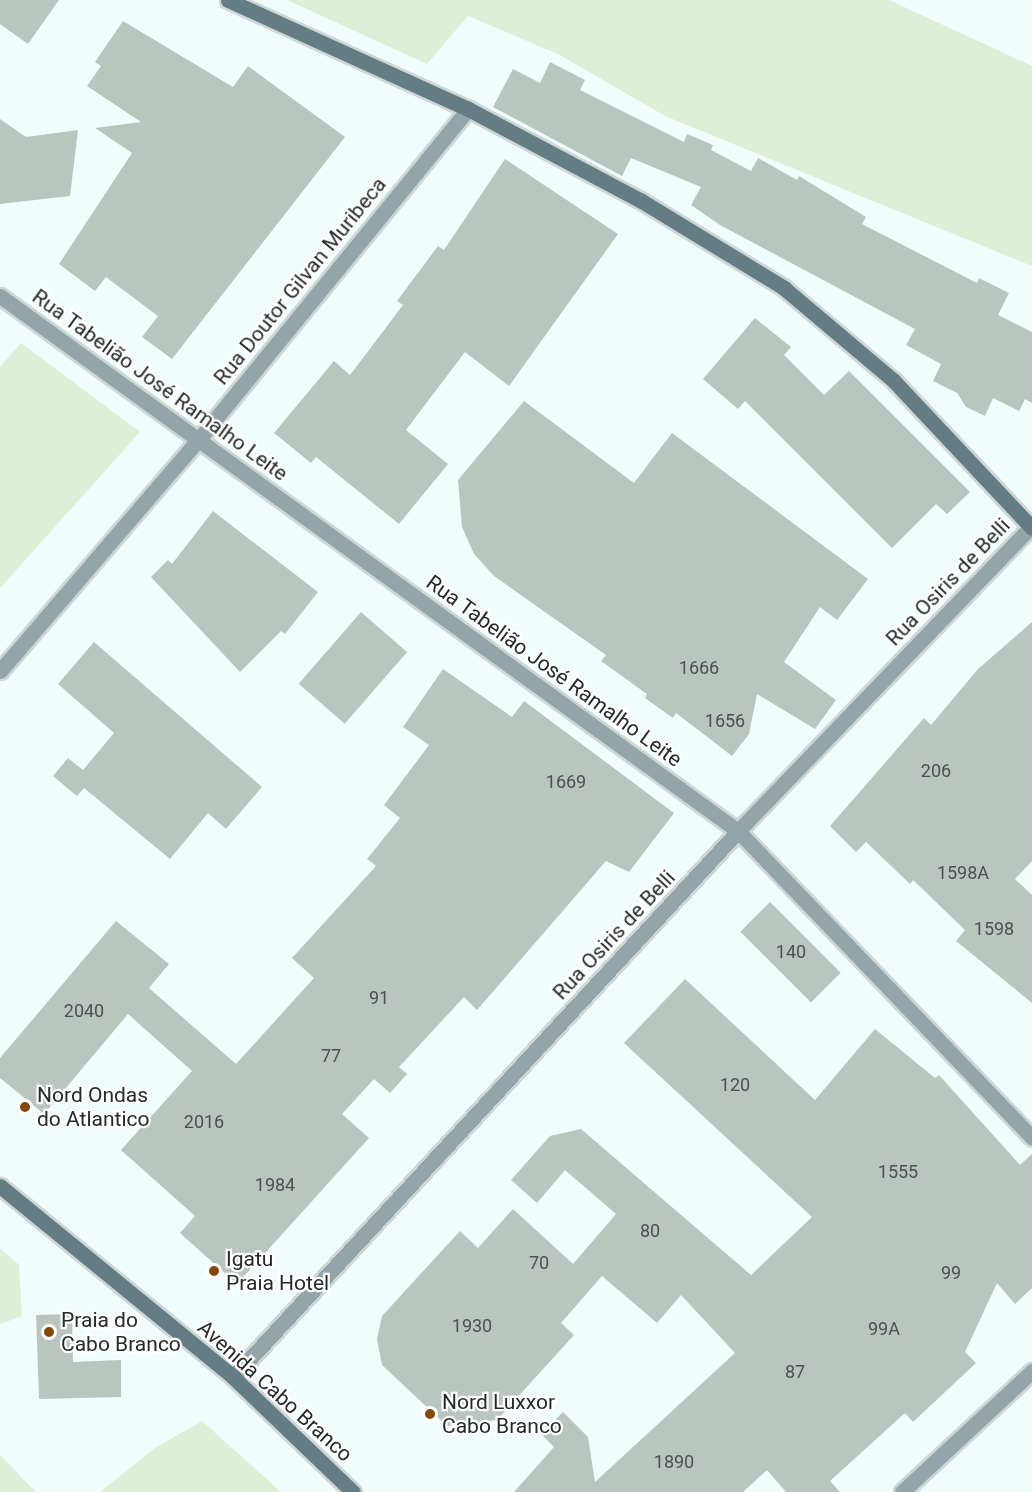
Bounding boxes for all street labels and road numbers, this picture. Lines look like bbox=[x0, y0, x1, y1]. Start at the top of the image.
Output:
street label: Rua Doutor Gilvan Muribeca bbox=[208, 172, 392, 390]
street label: Rua Tabelião José Ramalho Leite bbox=[27, 284, 293, 486]
street label: Rua Osiris de Belli bbox=[881, 513, 1015, 651]
street label: Rua Tabelião José Ramalho Leite bbox=[421, 570, 687, 772]
street label: Rua Osiris de Belli bbox=[548, 865, 680, 1005]
street label: Avenida Cabo Branco bbox=[192, 1315, 358, 1467]

